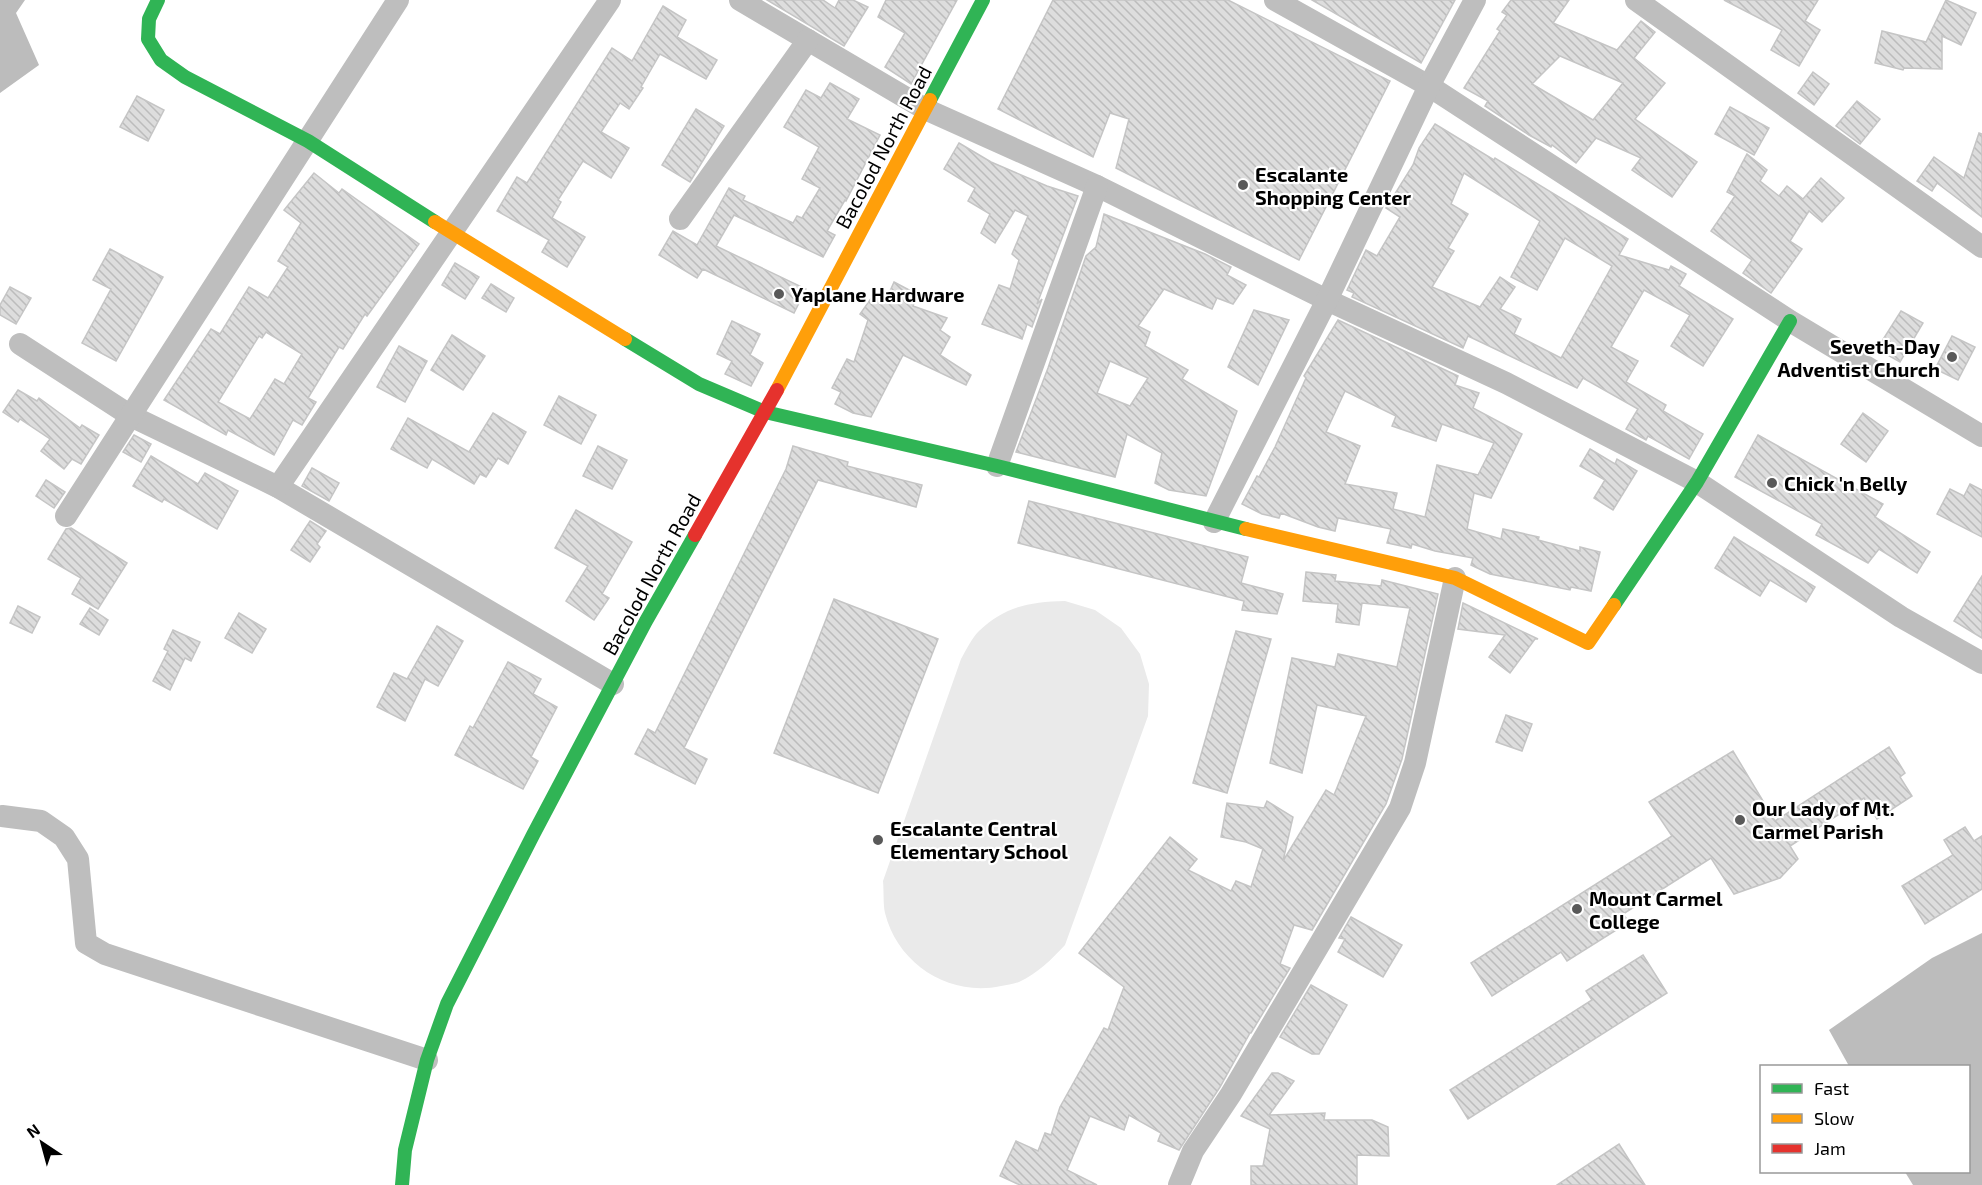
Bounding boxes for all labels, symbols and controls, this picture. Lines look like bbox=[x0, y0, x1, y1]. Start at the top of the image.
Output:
street label: Bacolod North Road bbox=[830, 62, 936, 232]
place label: Escalante Shopping Center bbox=[1255, 162, 1412, 209]
marker: Escalante Shopping Center bbox=[1236, 178, 1250, 192]
place label: Yaplane Hardware bbox=[791, 282, 965, 306]
marker: Yaplane Hardware bbox=[772, 287, 786, 301]
place label: Seveth-Day Adventist Church bbox=[1777, 334, 1941, 381]
marker: Seveth-Day Adventist Church bbox=[1945, 350, 1959, 364]
place label: Chick 'n Belly bbox=[1784, 471, 1908, 496]
marker: Chick 'n Belly bbox=[1765, 476, 1779, 490]
street label: Bacolod North Road bbox=[597, 489, 705, 659]
place label: Our Lady of Mt. Carmel Parish bbox=[1752, 796, 1895, 843]
marker: Our Lady of Mt. Carmel Parish bbox=[1733, 813, 1747, 827]
place label: Escalante Central Elementary School bbox=[890, 816, 1068, 864]
marker: Escalante Central Elementary School bbox=[871, 833, 885, 847]
place label: Mount Carmel College bbox=[1589, 886, 1723, 933]
marker: Mount Carmel College bbox=[1570, 902, 1584, 916]
legend bbox=[1760, 1065, 1970, 1173]
text: Fast bbox=[1814, 1077, 1849, 1099]
text: Slow bbox=[1814, 1107, 1855, 1129]
north arrow bbox=[12, 1113, 72, 1173]
text: N bbox=[23, 1119, 43, 1142]
text: Jam bbox=[1814, 1137, 1846, 1159]

